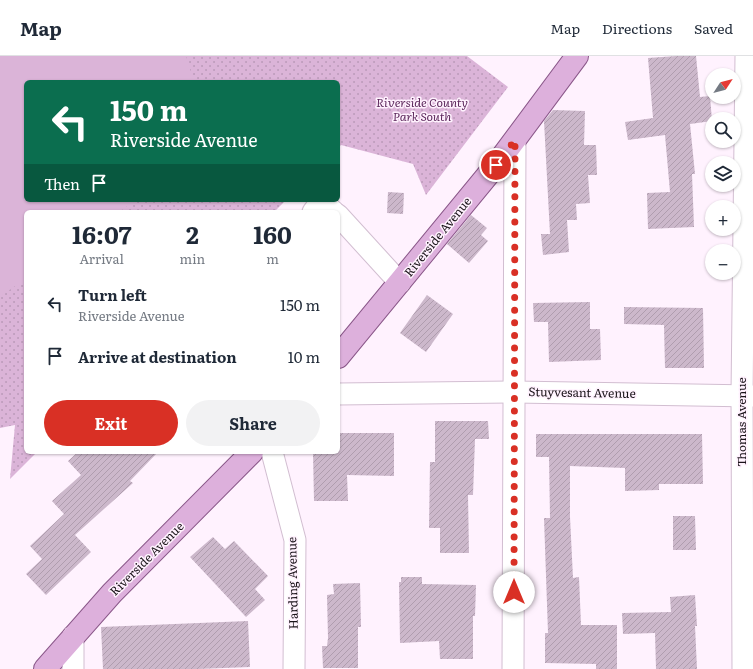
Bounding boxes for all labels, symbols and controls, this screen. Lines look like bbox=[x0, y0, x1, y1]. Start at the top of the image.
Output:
text: Map bbox=[20, 14, 62, 42]
text: Map bbox=[550, 18, 580, 38]
text: Directions bbox=[602, 18, 672, 38]
text: Saved bbox=[694, 18, 733, 38]
north arrow bbox=[705, 68, 741, 104]
map controls bbox=[705, 68, 741, 280]
text: 150 m bbox=[110, 88, 188, 130]
park label: Riverside County Park South bbox=[376, 93, 468, 125]
icon: left bbox=[44, 96, 96, 148]
button: search bbox=[705, 112, 741, 148]
text: Riverside Avenue bbox=[110, 126, 258, 153]
pin bbox=[479, 148, 513, 182]
icon: arrive bbox=[485, 154, 507, 176]
button: layers bbox=[705, 156, 741, 192]
text: Then bbox=[44, 172, 80, 195]
icon: arrive bbox=[88, 172, 110, 194]
street label: Riverside Avenue bbox=[399, 192, 475, 280]
button: + bbox=[705, 200, 741, 236]
text: 16:07 bbox=[72, 216, 132, 251]
text: 2 bbox=[186, 216, 199, 251]
text: 160 bbox=[253, 216, 292, 251]
button: − bbox=[705, 244, 741, 280]
text: Arrival bbox=[80, 249, 124, 268]
text: min bbox=[180, 249, 205, 268]
text: m bbox=[266, 249, 279, 268]
text: Turn left bbox=[78, 283, 147, 306]
icon: left bbox=[44, 293, 66, 315]
text: 150 m bbox=[280, 293, 320, 316]
text: Riverside Avenue bbox=[78, 306, 185, 325]
icon: arrive bbox=[44, 345, 66, 367]
text: Arrive at destination bbox=[78, 345, 237, 368]
text: 10 m bbox=[288, 345, 320, 368]
street label: Thomas Avenue bbox=[732, 377, 750, 467]
street label: Stuyvesant Avenue bbox=[528, 382, 636, 402]
button: Exit bbox=[44, 400, 178, 446]
button: Share bbox=[186, 400, 320, 446]
street label: Riverside Avenue bbox=[105, 517, 187, 599]
street label: Harding Avenue bbox=[282, 537, 302, 629]
position arrow bbox=[493, 571, 535, 613]

